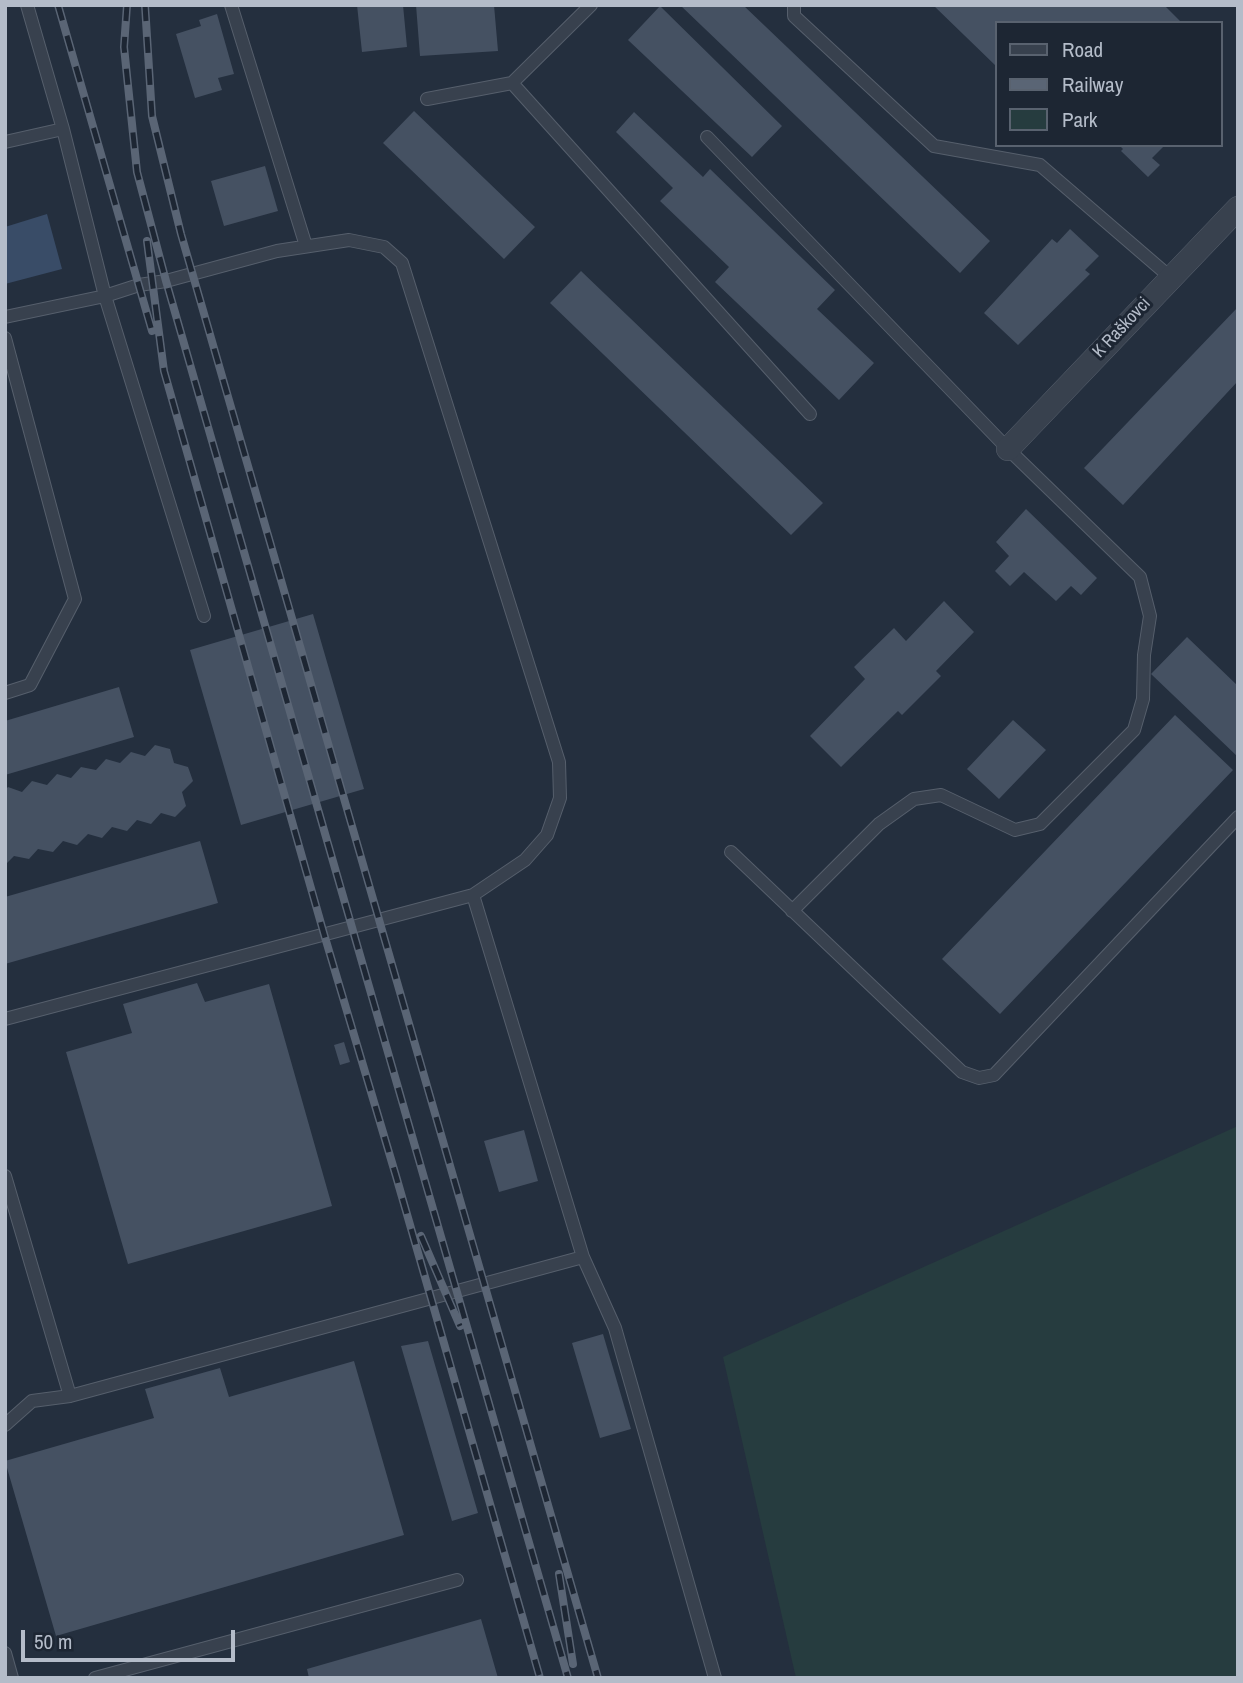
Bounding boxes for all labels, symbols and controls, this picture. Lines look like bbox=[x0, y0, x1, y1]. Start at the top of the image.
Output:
legend bbox=[995, 21, 1222, 147]
text: Road bbox=[1062, 35, 1103, 64]
text: Railway bbox=[1062, 70, 1123, 99]
text: Park bbox=[1062, 105, 1097, 134]
street label: K Raškovci bbox=[1089, 293, 1155, 363]
scale bar bbox=[24, 1616, 238, 1660]
text: 50 m bbox=[34, 1627, 72, 1656]

